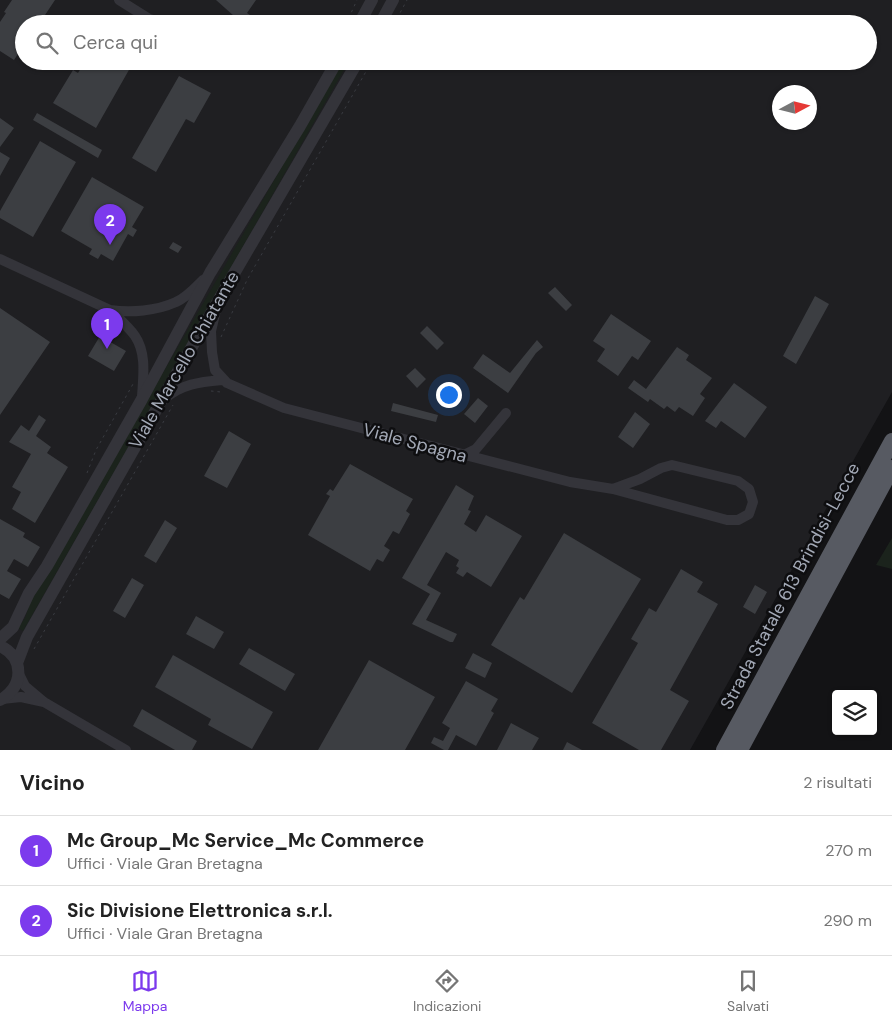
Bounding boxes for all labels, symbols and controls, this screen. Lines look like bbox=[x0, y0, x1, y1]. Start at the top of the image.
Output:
search box bbox=[15, 15, 877, 70]
icon: search bbox=[33, 29, 61, 57]
text: Cerca qui bbox=[73, 30, 158, 55]
north arrow bbox=[772, 85, 817, 130]
pin: 2 bbox=[94, 204, 126, 245]
street label: Viale Marcello Chiatante bbox=[123, 267, 245, 453]
pin: 1 bbox=[91, 308, 123, 349]
your location bbox=[436, 382, 462, 408]
street label: Viale Spagna bbox=[360, 418, 470, 468]
street label: Strada Statale 613 Brindisi-Lecce bbox=[715, 458, 865, 714]
map controls bbox=[832, 690, 877, 735]
button: layers bbox=[832, 690, 877, 735]
text: Vicino bbox=[20, 769, 85, 797]
text: 2 risultati bbox=[803, 772, 872, 793]
text: Mc Group_Mc Service_Mc Commerce bbox=[67, 828, 424, 853]
text: 1 bbox=[33, 840, 39, 861]
text: 270 m bbox=[825, 840, 872, 861]
text: Uffici · Viale Gran Bretagna bbox=[67, 853, 263, 874]
text: Sic Divisione Elettronica s.r.l. bbox=[67, 898, 333, 923]
text: 2 bbox=[31, 910, 41, 931]
text: 290 m bbox=[823, 910, 872, 931]
text: Uffici · Viale Gran Bretagna bbox=[67, 923, 263, 944]
tab: Mappa bbox=[123, 967, 167, 1015]
tab: Indicazioni bbox=[413, 967, 481, 1015]
tab: Salvati bbox=[727, 967, 769, 1015]

